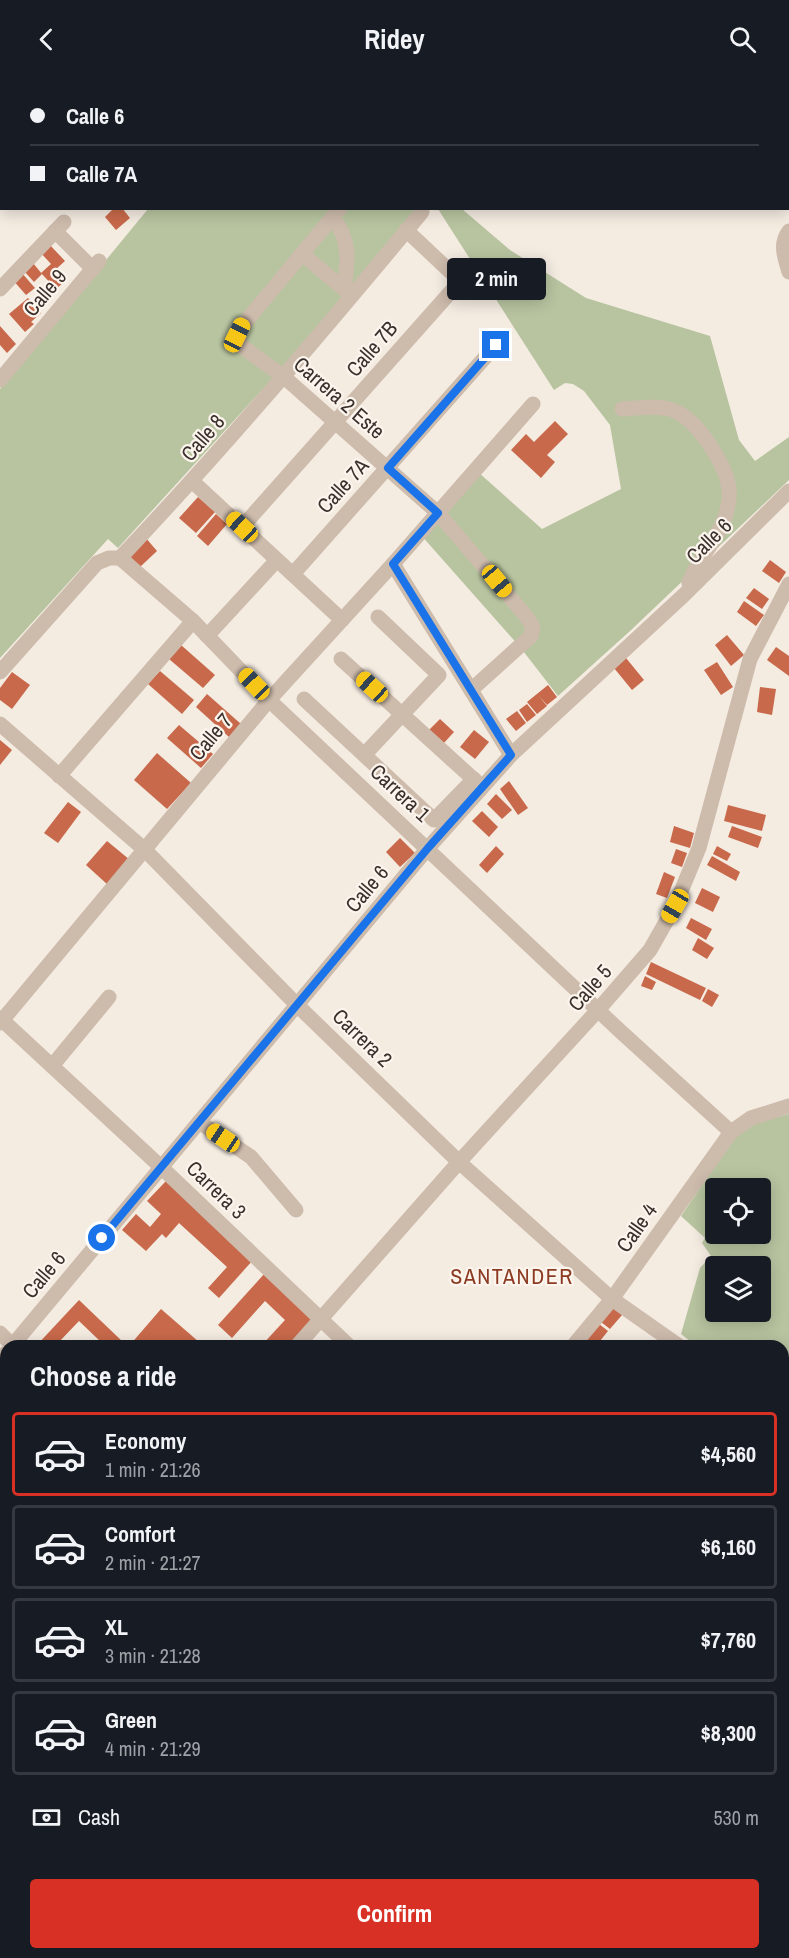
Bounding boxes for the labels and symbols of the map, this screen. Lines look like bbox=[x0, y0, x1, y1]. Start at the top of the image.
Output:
callout: 2 min bbox=[446, 258, 546, 300]
street label: Calle 9 bbox=[16, 263, 73, 323]
car bbox=[221, 315, 253, 355]
street label: Calle 7B bbox=[339, 315, 404, 383]
route end bbox=[482, 331, 509, 358]
street label: Carrera 2 Este bbox=[288, 350, 391, 445]
street label: Calle 8 bbox=[174, 408, 231, 467]
street label: Calle 7A bbox=[310, 451, 376, 520]
car bbox=[223, 508, 261, 546]
street label: Calle 6 bbox=[679, 511, 738, 570]
car bbox=[479, 561, 515, 601]
car bbox=[235, 665, 273, 703]
car bbox=[353, 668, 391, 706]
street label: Calle 7 bbox=[182, 707, 239, 767]
street label: Carrera 1 bbox=[364, 757, 437, 828]
street label: Calle 6 bbox=[338, 859, 395, 919]
car bbox=[658, 886, 692, 926]
street label: Calle 5 bbox=[561, 958, 618, 1017]
street label: Carrera 2 bbox=[326, 1002, 399, 1073]
car bbox=[203, 1120, 243, 1156]
street label: Carrera 3 bbox=[180, 1154, 253, 1225]
street label: Calle 4 bbox=[609, 1197, 664, 1258]
route start bbox=[88, 1224, 115, 1251]
street label: Calle 6 bbox=[15, 1245, 72, 1305]
district label: SANTANDER bbox=[450, 1261, 574, 1291]

